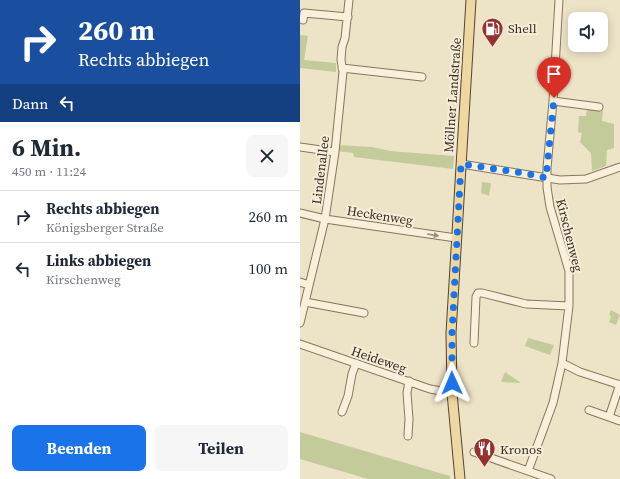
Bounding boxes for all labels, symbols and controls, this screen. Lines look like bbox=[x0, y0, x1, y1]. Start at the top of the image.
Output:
text: 260 m bbox=[78, 11, 155, 49]
map controls bbox=[568, 12, 608, 52]
button: sound bbox=[568, 12, 608, 52]
fuel station icon: Shell bbox=[480, 15, 506, 48]
icon: right bbox=[12, 16, 64, 68]
place label: Shell bbox=[508, 20, 537, 37]
street label: Möllner Landstraße bbox=[440, 37, 465, 153]
text: Rechts abbiegen bbox=[78, 47, 209, 72]
pin bbox=[537, 57, 571, 98]
icon: arrive bbox=[543, 63, 565, 85]
icon: left bbox=[56, 92, 78, 114]
text: Dann bbox=[12, 93, 48, 114]
text: 6 Min. bbox=[12, 131, 81, 164]
street label: Lindenallee bbox=[308, 134, 333, 205]
button: close bbox=[246, 135, 288, 177]
text: 450 m · 11:24 bbox=[12, 163, 86, 180]
street label: Kirschenweg bbox=[552, 197, 587, 274]
text: Rechts abbiegen bbox=[46, 198, 160, 219]
street label: Heckenweg bbox=[346, 202, 415, 229]
icon: right bbox=[12, 206, 34, 228]
text: 260 m bbox=[248, 206, 288, 227]
text: Königsberger Straße bbox=[46, 219, 164, 236]
one-way arrow bbox=[427, 232, 439, 238]
text: Links abbiegen bbox=[46, 250, 151, 271]
icon: left bbox=[12, 258, 34, 280]
text: 100 m bbox=[248, 258, 288, 279]
text: Kirschenweg bbox=[46, 271, 121, 288]
street label: Heideweg bbox=[349, 342, 409, 377]
position arrow bbox=[431, 362, 473, 404]
button: Beenden bbox=[12, 425, 146, 471]
button: Teilen bbox=[154, 425, 288, 471]
restaurant icon: Kronos bbox=[472, 436, 498, 469]
place label: Kronos bbox=[500, 441, 542, 458]

